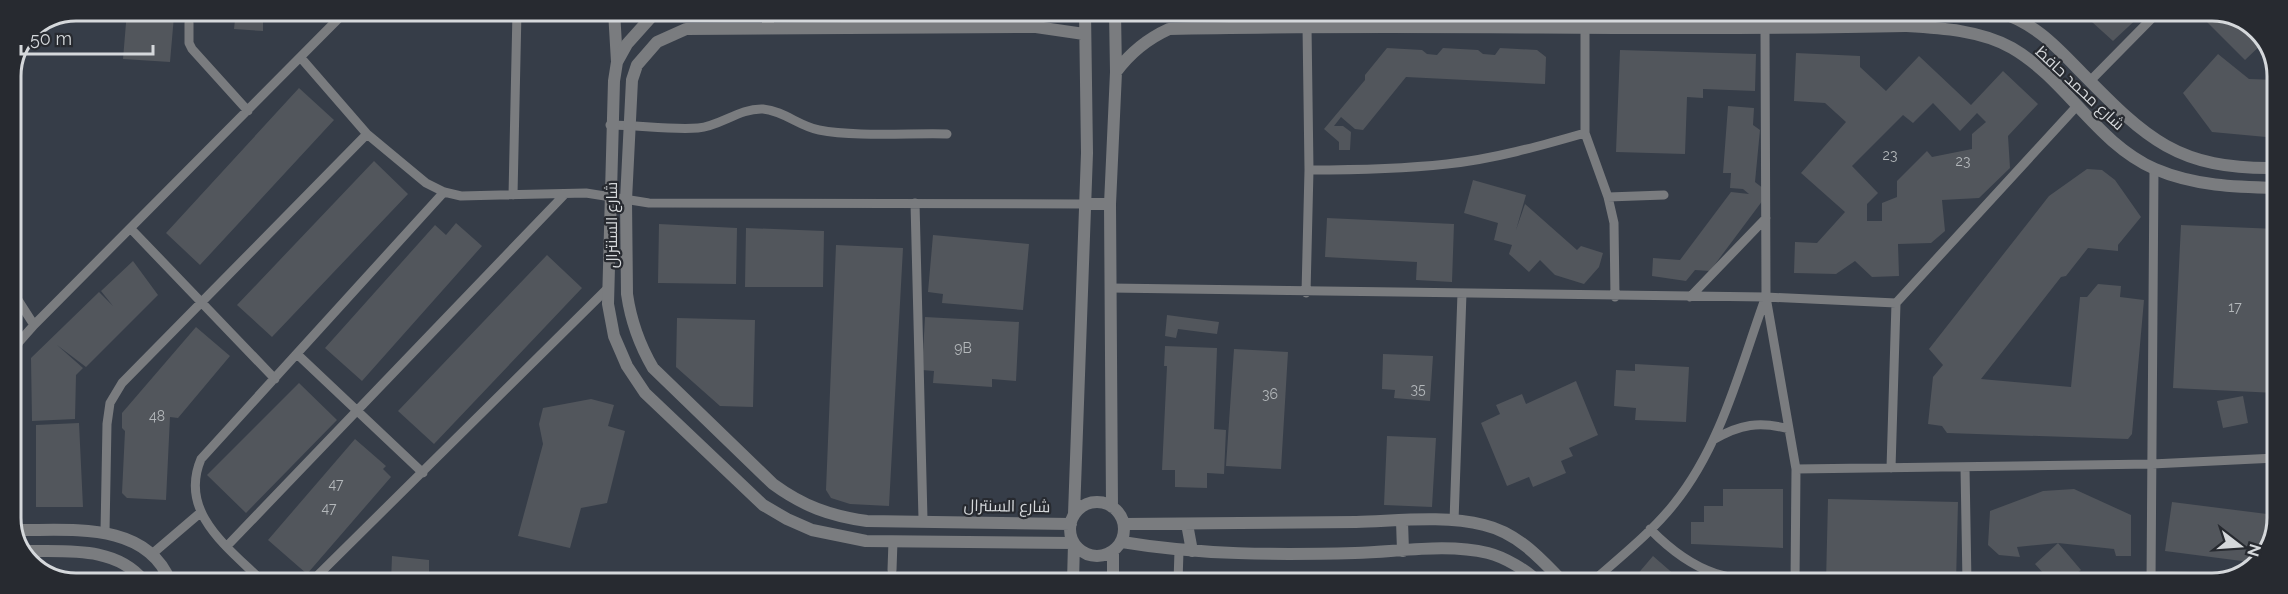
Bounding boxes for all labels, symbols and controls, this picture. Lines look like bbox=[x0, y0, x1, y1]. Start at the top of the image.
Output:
scale bar bbox=[21, 18, 153, 56]
text: 50 m bbox=[30, 28, 72, 49]
street label: شارع محمد حافظ bbox=[2030, 42, 2128, 135]
house number: 23 bbox=[1883, 147, 1897, 163]
house number: 23 bbox=[1956, 153, 1970, 169]
street label: شارع السنترال bbox=[602, 182, 623, 268]
house number: 17 bbox=[2228, 299, 2242, 315]
house number: 9B bbox=[954, 340, 972, 356]
house number: 35 bbox=[1410, 381, 1426, 397]
house number: 36 bbox=[1262, 386, 1278, 402]
house number: 48 bbox=[149, 408, 165, 424]
house number: 47 bbox=[328, 476, 344, 492]
street label: شارع السنترال bbox=[963, 496, 1051, 518]
house number: 47 bbox=[321, 500, 337, 516]
north arrow bbox=[2210, 516, 2270, 576]
text: N bbox=[2243, 542, 2265, 559]

